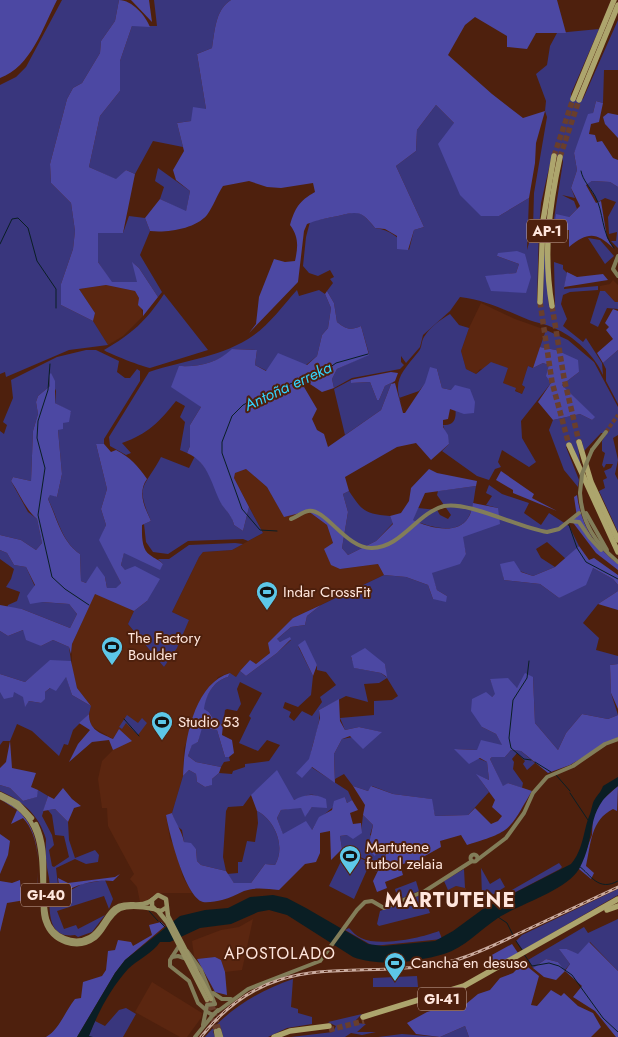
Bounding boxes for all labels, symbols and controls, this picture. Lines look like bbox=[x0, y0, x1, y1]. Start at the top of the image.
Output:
road number: AP-1 bbox=[527, 220, 567, 242]
water label: Antoña erreka bbox=[239, 356, 336, 417]
sports icon: Indar CrossFit bbox=[255, 580, 279, 611]
place label: Indar CrossFit bbox=[283, 581, 371, 603]
place label: The Factory Boulder bbox=[128, 627, 201, 666]
sports icon: The Factory Boulder bbox=[100, 635, 124, 666]
sports icon: Studio 53 bbox=[150, 710, 174, 741]
place label: Studio 53 bbox=[178, 711, 240, 733]
place label: Martutene futbol zelaia bbox=[366, 836, 443, 875]
sports icon: Martutene futbol zelaia bbox=[338, 844, 362, 875]
road number: GI-40 bbox=[21, 884, 71, 906]
district label: MARTUTENE bbox=[385, 886, 515, 915]
district label: APOSTOLADO bbox=[224, 942, 336, 965]
sports icon: Cancha en desuso bbox=[383, 951, 407, 982]
place label: Cancha en desuso bbox=[411, 952, 528, 974]
road number: GI-41 bbox=[418, 988, 466, 1011]

